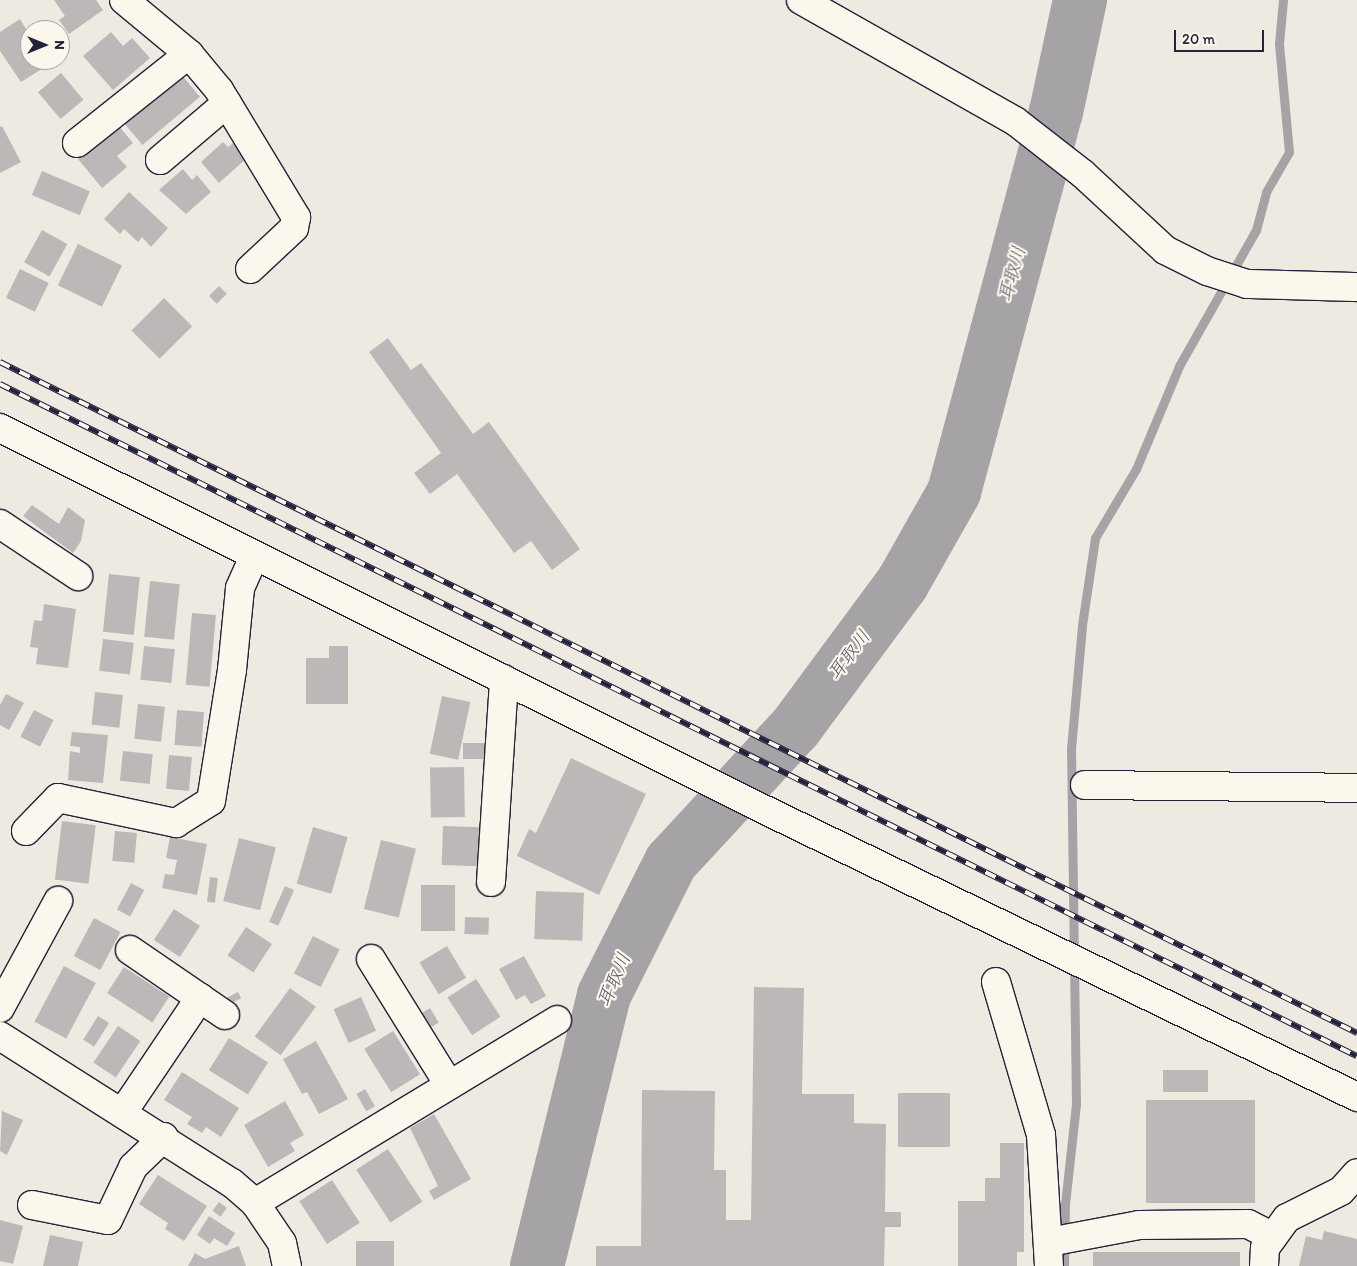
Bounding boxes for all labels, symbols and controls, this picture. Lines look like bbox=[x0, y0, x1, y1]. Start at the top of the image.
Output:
north arrow bbox=[20, 20, 70, 70]
scale bar bbox=[1177, 20, 1267, 52]
text: 20 m bbox=[1182, 30, 1215, 48]
text: N bbox=[51, 40, 68, 50]
water label: 耳取川 bbox=[994, 244, 1030, 304]
water label: 耳取川 bbox=[823, 625, 875, 685]
water label: 耳取川 bbox=[592, 949, 636, 1011]

